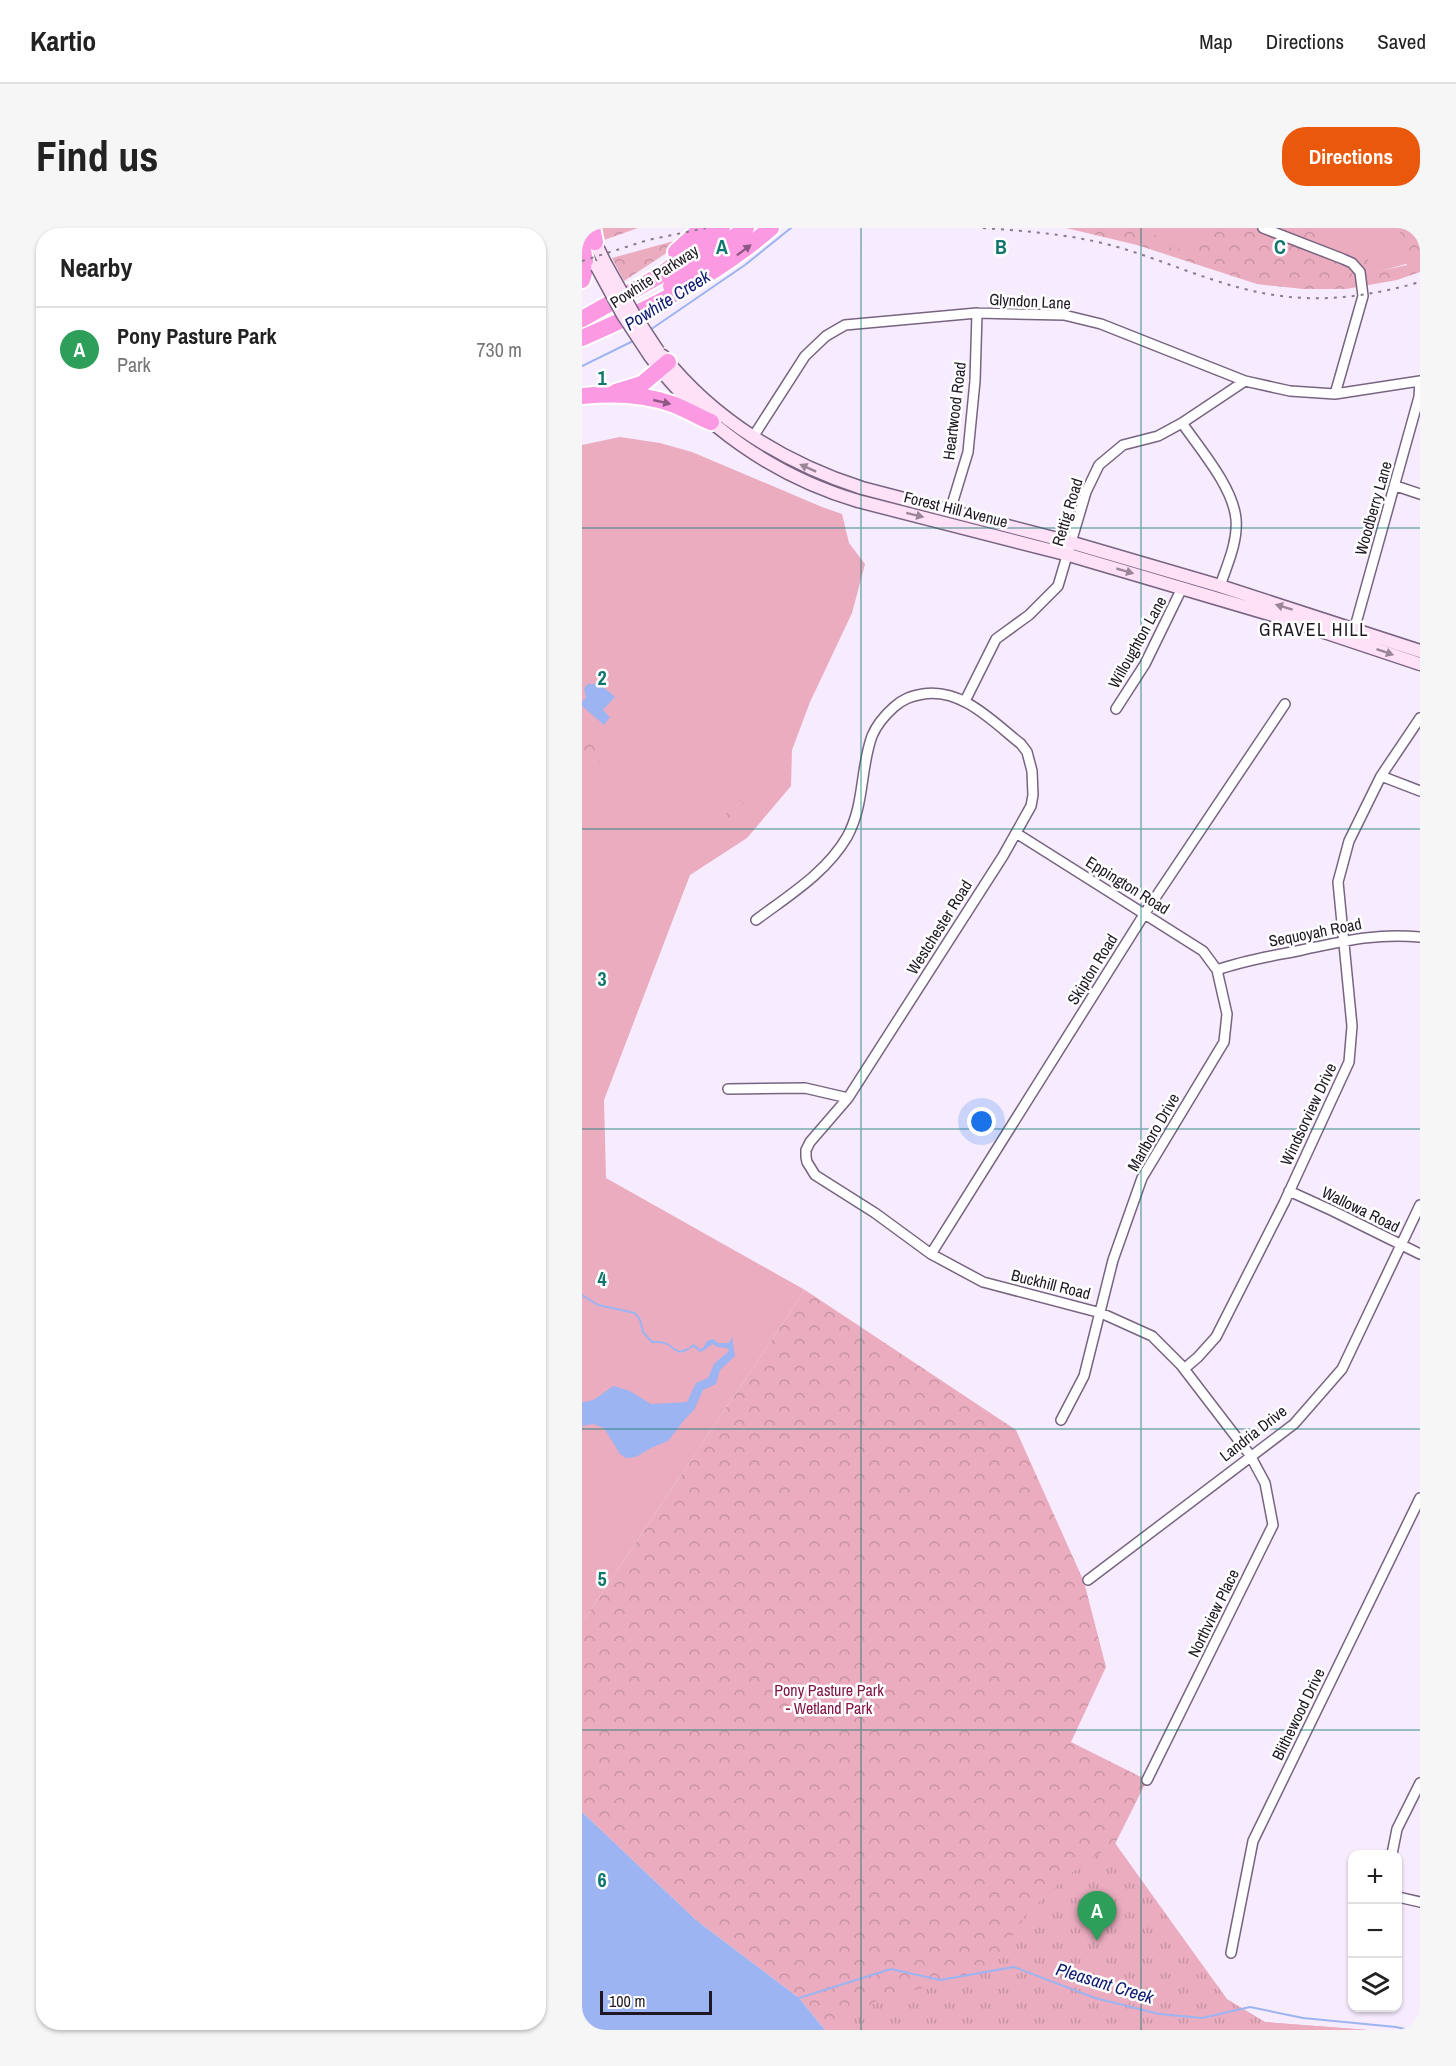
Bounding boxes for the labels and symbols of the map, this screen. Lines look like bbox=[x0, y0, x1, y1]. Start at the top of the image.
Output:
text: A bbox=[716, 233, 728, 260]
text: B bbox=[995, 233, 1007, 260]
text: C bbox=[1274, 233, 1286, 260]
street label: Powhite Parkway bbox=[605, 239, 703, 313]
one-way arrow bbox=[736, 244, 752, 256]
water label: Powhite Creek bbox=[619, 263, 715, 336]
street label: Glyndon Lane bbox=[989, 288, 1071, 314]
street label: Heartwood Road bbox=[937, 361, 971, 461]
text: 1 bbox=[597, 364, 607, 391]
one-way arrow bbox=[653, 398, 672, 407]
street label: Woodberry Lane bbox=[1349, 458, 1397, 558]
one-way arrow bbox=[798, 463, 816, 473]
street label: Rettig Road bbox=[1046, 475, 1088, 549]
street label: Forest Hill Avenue bbox=[902, 485, 1010, 533]
one-way arrow bbox=[906, 511, 924, 521]
one-way arrow bbox=[1116, 567, 1134, 576]
street label: Willoughton Lane bbox=[1103, 592, 1171, 692]
one-way arrow bbox=[1275, 601, 1293, 611]
district label: GRAVEL HILL bbox=[1259, 617, 1369, 642]
one-way arrow bbox=[1377, 648, 1395, 658]
text: 2 bbox=[597, 664, 607, 691]
street label: Eppington Road bbox=[1082, 851, 1174, 919]
street label: Westchester Road bbox=[901, 876, 977, 978]
street label: Sequoyah Road bbox=[1267, 912, 1363, 952]
street label: Skipton Road bbox=[1062, 929, 1122, 1009]
text: 3 bbox=[597, 965, 607, 992]
street label: Windsorview Drive bbox=[1275, 1059, 1341, 1169]
street label: Marlboro Drive bbox=[1122, 1089, 1184, 1175]
your location bbox=[967, 1107, 996, 1136]
street label: Wallowa Road bbox=[1318, 1181, 1404, 1237]
street label: Buckhill Road bbox=[1009, 1264, 1093, 1304]
text: 4 bbox=[597, 1265, 607, 1292]
street label: Landria Drive bbox=[1215, 1400, 1291, 1466]
text: 5 bbox=[597, 1565, 607, 1592]
street label: Northview Place bbox=[1182, 1565, 1244, 1661]
street label: Blithewood Drive bbox=[1266, 1664, 1330, 1764]
park label: Pony Pasture Park - Wetland Park bbox=[774, 1679, 884, 1719]
text: 6 bbox=[597, 1866, 607, 1893]
pin: A bbox=[1078, 1892, 1116, 1941]
water label: Pleasant Creek bbox=[1053, 1956, 1157, 2010]
scale bar bbox=[600, 1988, 712, 2016]

